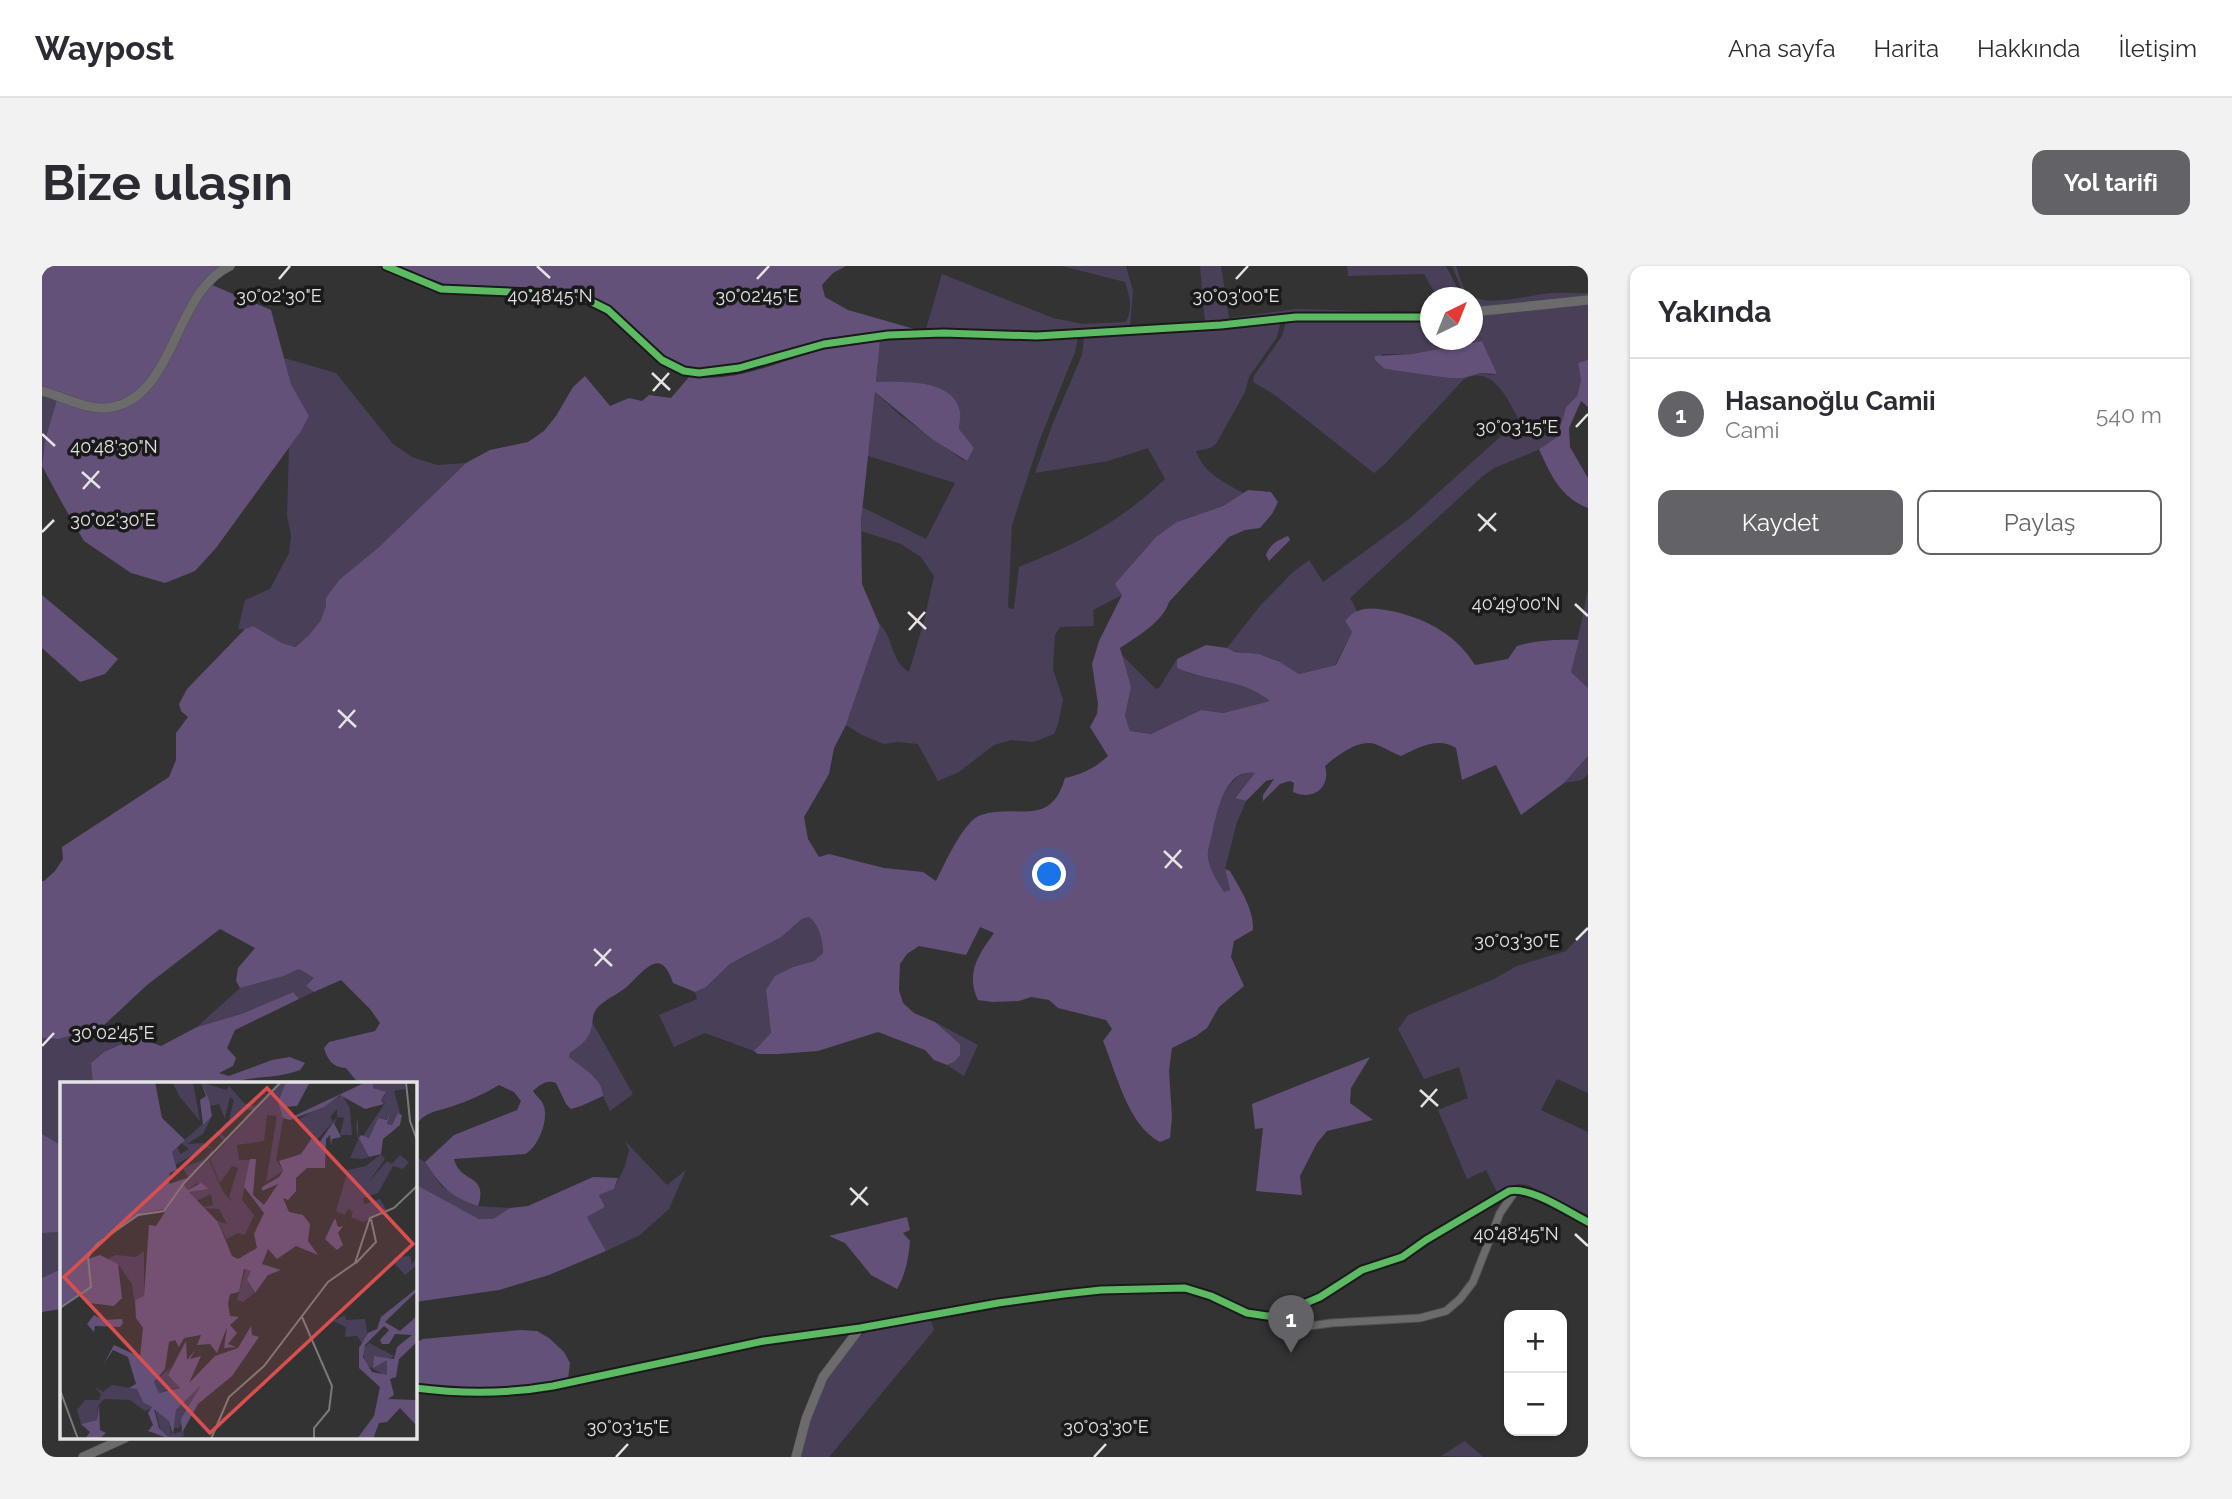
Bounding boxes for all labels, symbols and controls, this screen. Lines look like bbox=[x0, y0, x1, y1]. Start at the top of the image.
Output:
text: Waypost bbox=[35, 29, 174, 68]
text: Ana sayfa bbox=[1728, 34, 1836, 63]
text: Harita bbox=[1874, 34, 1939, 63]
text: Hakkında bbox=[1977, 34, 2080, 63]
text: İletişim bbox=[2118, 34, 2197, 63]
button: Yol tarifi bbox=[2032, 150, 2190, 215]
text: Bize ulaşın bbox=[42, 154, 293, 211]
text: 30°02'30"E bbox=[236, 285, 322, 306]
text: 40°48'45"N bbox=[507, 285, 593, 306]
text: 30°02'45"E bbox=[715, 285, 799, 306]
text: 30°03'00"E bbox=[1193, 285, 1279, 306]
north arrow bbox=[1420, 287, 1483, 350]
text: Yakında bbox=[1658, 294, 1771, 329]
text: Hasanoğlu Camii bbox=[1725, 386, 1936, 416]
text: 1 bbox=[1675, 401, 1687, 428]
text: 540 m bbox=[2096, 401, 2162, 428]
text: 30°03'15"E bbox=[1476, 416, 1558, 437]
text: Cami bbox=[1725, 416, 1779, 443]
text: 40°48'30"N bbox=[70, 436, 158, 457]
button: Kaydet bbox=[1658, 490, 1903, 555]
button: Paylaş bbox=[1917, 490, 2162, 555]
text: 30°02'30"E bbox=[70, 509, 156, 530]
text: 40°49'00"N bbox=[1472, 593, 1560, 614]
your location bbox=[1032, 857, 1066, 891]
text: 30°03'30"E bbox=[1474, 930, 1560, 951]
text: 30°02'45"E bbox=[71, 1022, 155, 1043]
inset map bbox=[60, 1082, 416, 1440]
text: 40°48'45"N bbox=[1473, 1223, 1559, 1244]
pin: 1 bbox=[1268, 1295, 1314, 1353]
map controls bbox=[1504, 1310, 1567, 1436]
button: + bbox=[1504, 1310, 1567, 1373]
button: − bbox=[1504, 1373, 1567, 1436]
text: 30°03'15"E bbox=[587, 1416, 669, 1437]
text: 30°03'30"E bbox=[1063, 1416, 1149, 1437]

